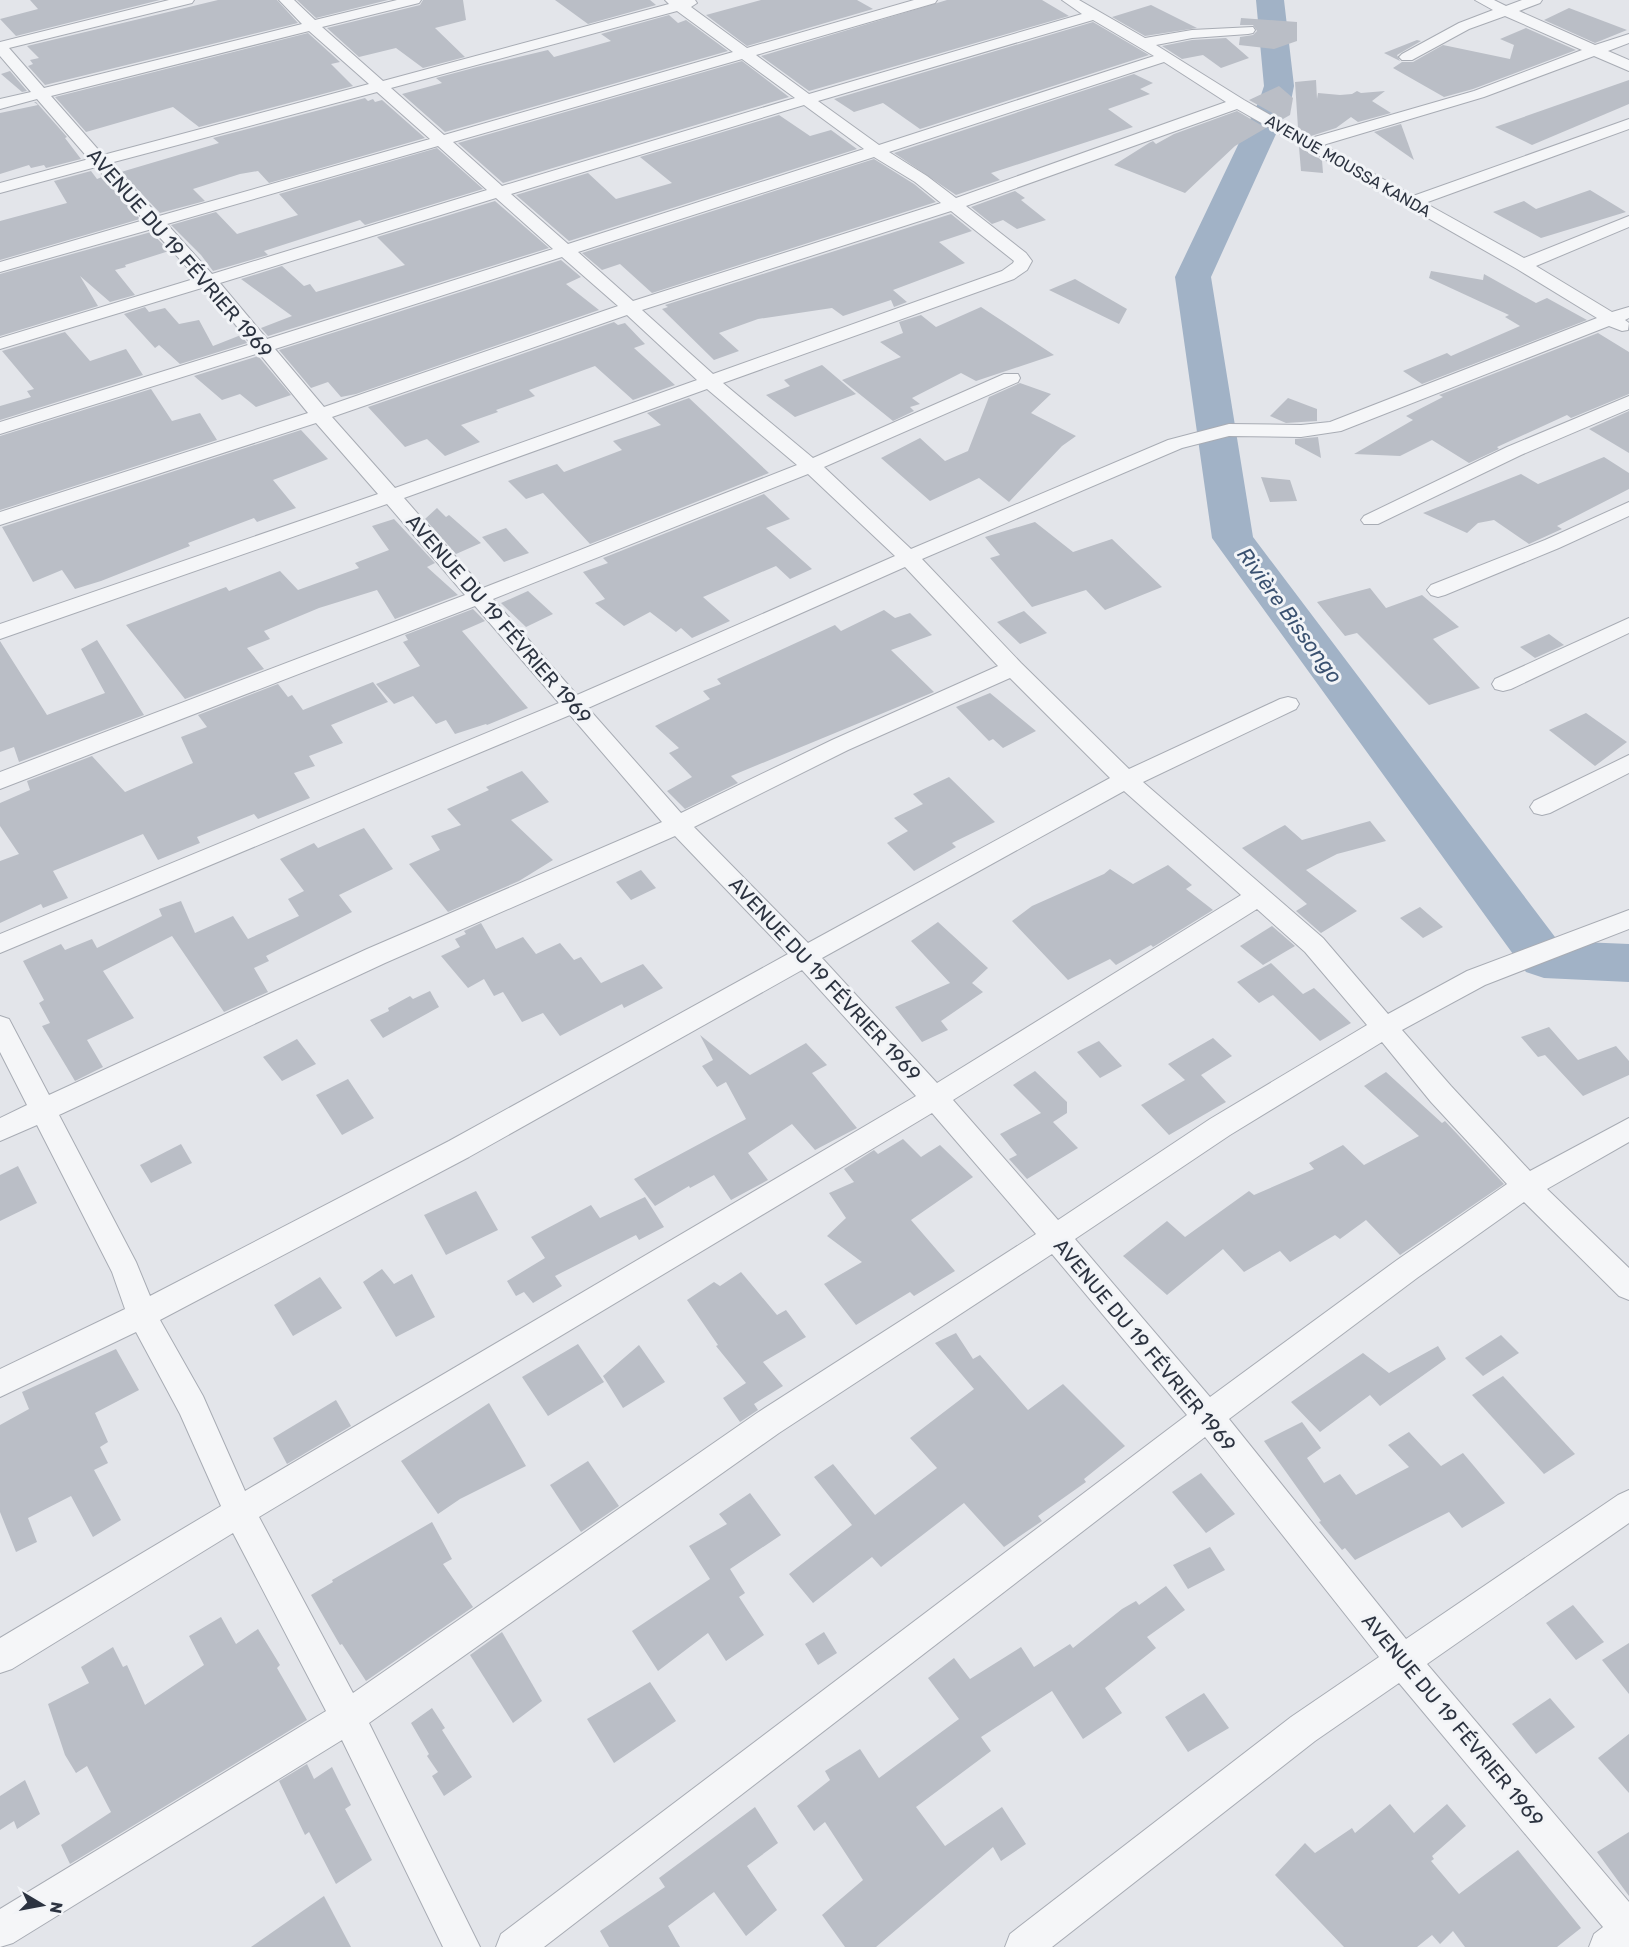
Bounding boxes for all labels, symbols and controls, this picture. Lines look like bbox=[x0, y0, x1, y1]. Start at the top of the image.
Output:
street label: AVENUE MOUSSA KANDA bbox=[1262, 111, 1434, 221]
street label: AVENUE DU 19 FÉVRIER 1969 bbox=[82, 143, 278, 363]
street label: AVENUE DU 19 FÉVRIER 1969 bbox=[401, 509, 597, 729]
water label: Rivière Bissongo bbox=[1232, 542, 1348, 688]
street label: AVENUE DU 19 FÉVRIER 1969 bbox=[724, 872, 926, 1086]
street label: AVENUE DU 19 FÉVRIER 1969 bbox=[1049, 1234, 1241, 1456]
street label: AVENUE DU 19 FÉVRIER 1969 bbox=[1357, 1609, 1549, 1831]
north arrow bbox=[12, 1875, 72, 1935]
text: N bbox=[46, 1900, 67, 1915]

